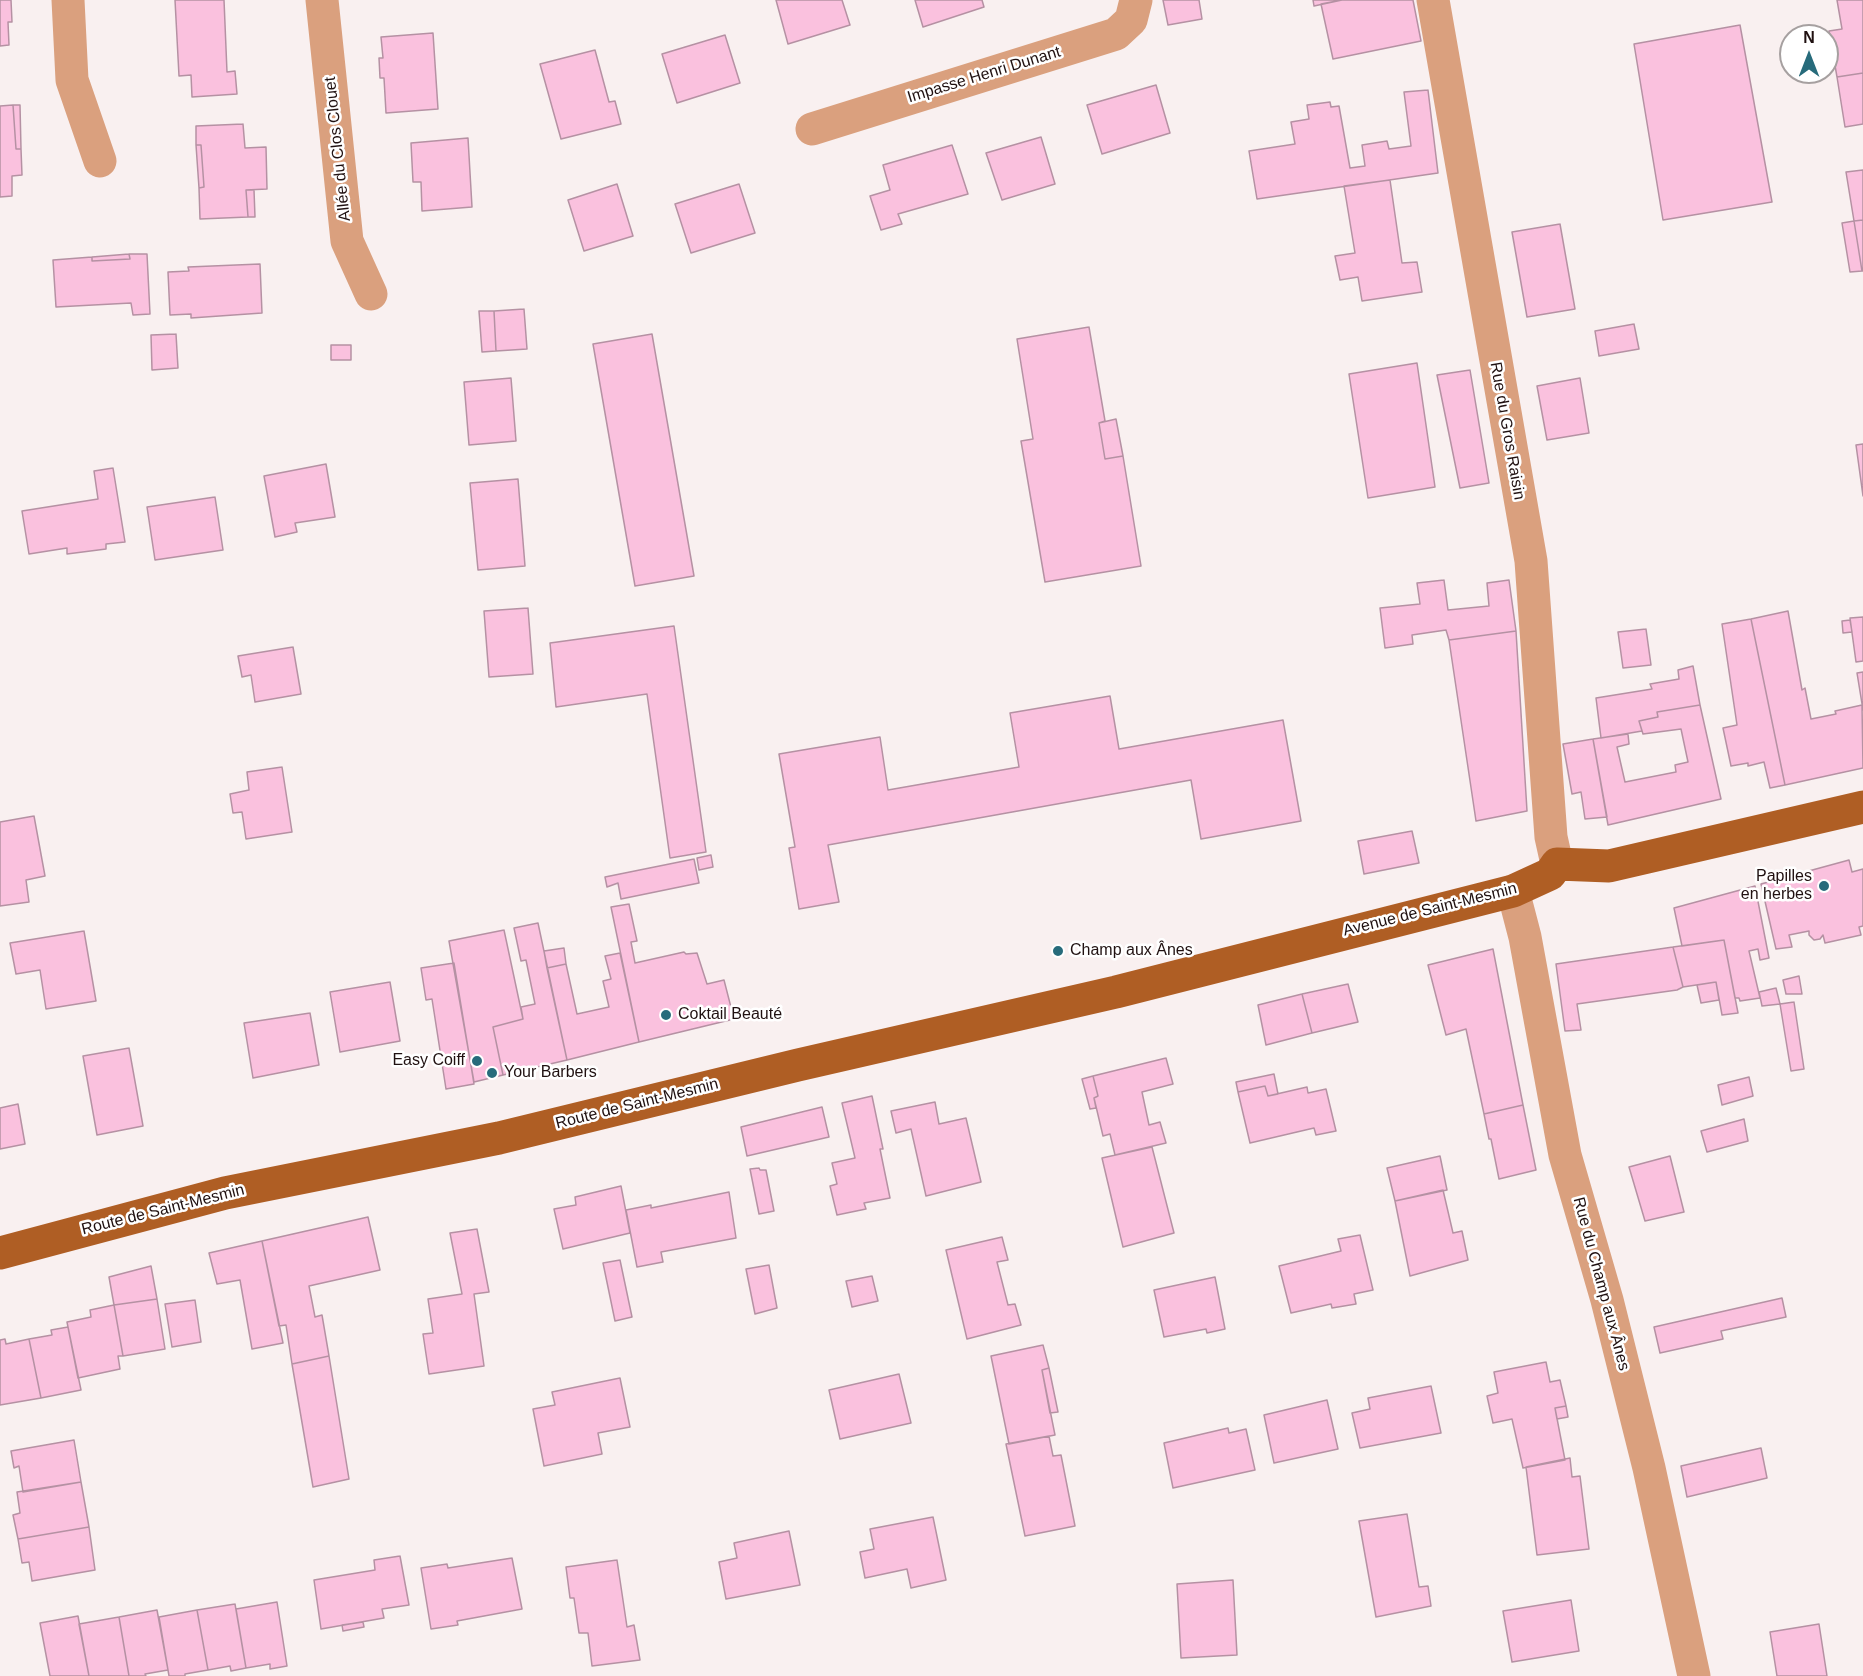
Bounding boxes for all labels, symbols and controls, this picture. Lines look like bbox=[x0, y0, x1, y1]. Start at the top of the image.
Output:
north arrow bbox=[1779, 24, 1839, 84]
text: N bbox=[1803, 29, 1815, 46]
street label: Impasse Henri Dunant bbox=[905, 43, 1063, 107]
street label: Allée du Clos Clouet bbox=[321, 76, 355, 222]
street label: Rue du Gros Raisin bbox=[1485, 361, 1529, 501]
place label: Papilles en herbes bbox=[1741, 867, 1812, 905]
street label: Avenue de Saint-Mesmin bbox=[1341, 879, 1519, 941]
marker: Papilles en herbes bbox=[1817, 879, 1831, 893]
place label: Champ aux Ânes bbox=[1070, 941, 1193, 961]
marker: Champ aux Ânes bbox=[1051, 944, 1065, 958]
place label: Coktail Beauté bbox=[678, 1005, 782, 1025]
marker: Coktail Beauté bbox=[659, 1008, 673, 1022]
place label: Easy Coiff bbox=[392, 1051, 465, 1071]
marker: Easy Coiff bbox=[470, 1054, 484, 1068]
place label: Your Barbers bbox=[504, 1063, 597, 1083]
marker: Your Barbers bbox=[485, 1066, 499, 1080]
street label: Route de Saint-Mesmin bbox=[554, 1074, 720, 1134]
street label: Route de Saint-Mesmin bbox=[80, 1180, 246, 1240]
street label: Rue du Champ aux Ânes bbox=[1569, 1195, 1633, 1373]

